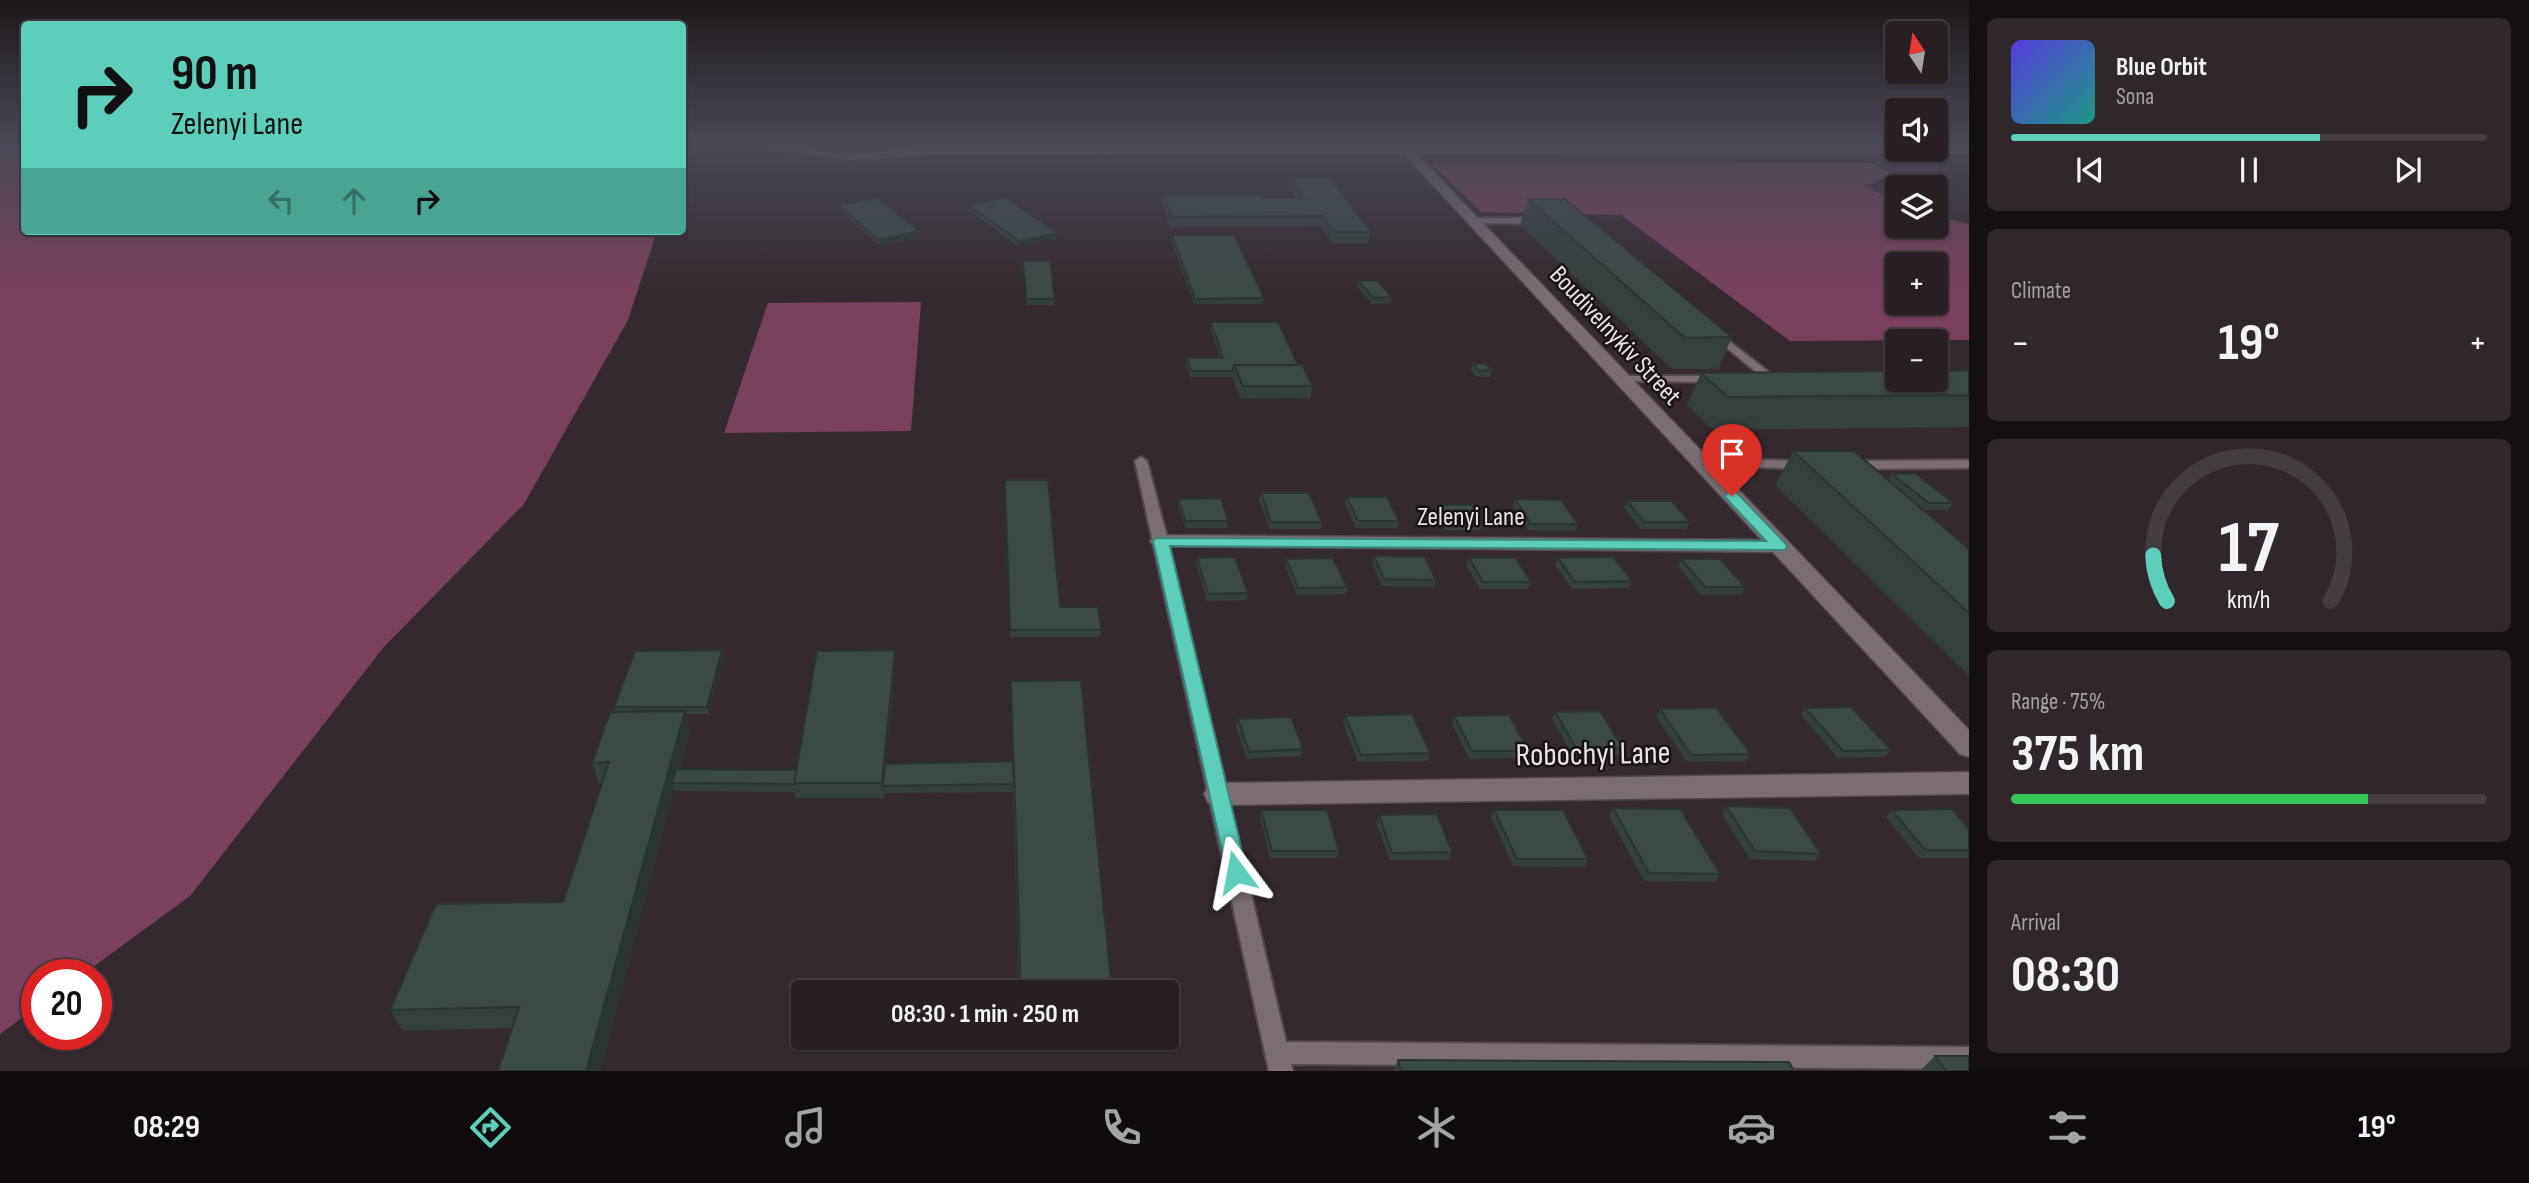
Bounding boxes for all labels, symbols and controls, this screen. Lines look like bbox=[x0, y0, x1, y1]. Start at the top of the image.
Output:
north arrow bbox=[1885, 21, 1948, 84]
map controls bbox=[1885, 21, 1948, 392]
text: 90 m bbox=[171, 45, 258, 104]
icon: right bbox=[56, 49, 147, 140]
text: Blue Orbit bbox=[2116, 52, 2207, 83]
text: Sona bbox=[2116, 83, 2154, 111]
button: sound bbox=[1885, 98, 1948, 161]
text: Zelenyi Lane bbox=[171, 105, 303, 144]
icon: previous bbox=[2071, 151, 2109, 189]
icon: pause bbox=[2230, 151, 2268, 189]
icon: next bbox=[2389, 151, 2427, 189]
button: layers bbox=[1885, 175, 1948, 238]
icon: left bbox=[262, 182, 300, 220]
icon: ahead bbox=[335, 182, 373, 220]
icon: right bbox=[408, 182, 446, 220]
button: + bbox=[1885, 252, 1948, 315]
street label: Boudivelnykiv Street bbox=[1543, 260, 1687, 412]
text: Climate bbox=[2011, 277, 2071, 305]
text: 19° bbox=[2218, 312, 2280, 375]
text: − bbox=[2011, 321, 2030, 366]
text: + bbox=[2468, 321, 2487, 366]
button: − bbox=[1885, 329, 1948, 392]
pin bbox=[1702, 424, 1762, 496]
icon: arrive bbox=[1713, 435, 1751, 473]
street label: Zelenyi Lane bbox=[1417, 502, 1525, 533]
text: 17 bbox=[2219, 506, 2279, 594]
text: km/h bbox=[2227, 585, 2271, 616]
text: Range · 75% bbox=[2011, 688, 2105, 716]
text: 375 km bbox=[2011, 723, 2144, 786]
street label: Robochyi Lane bbox=[1515, 734, 1671, 775]
position arrow bbox=[1199, 835, 1273, 909]
text: Arrival bbox=[2011, 909, 2060, 937]
text: 08:30 bbox=[2011, 944, 2120, 1007]
speed limit sign: 20 bbox=[21, 959, 112, 1050]
text: 08:30 · 1 min · 250 m bbox=[891, 999, 1079, 1030]
icon: directions bbox=[466, 1103, 515, 1152]
icon: music bbox=[781, 1103, 830, 1152]
icon: phone bbox=[1097, 1103, 1146, 1152]
icon: climate bbox=[1412, 1103, 1461, 1152]
icon: car bbox=[1727, 1103, 1776, 1152]
icon: filters bbox=[2043, 1103, 2092, 1152]
text: 08:29 bbox=[133, 1108, 200, 1147]
text: 19° bbox=[2358, 1108, 2396, 1147]

